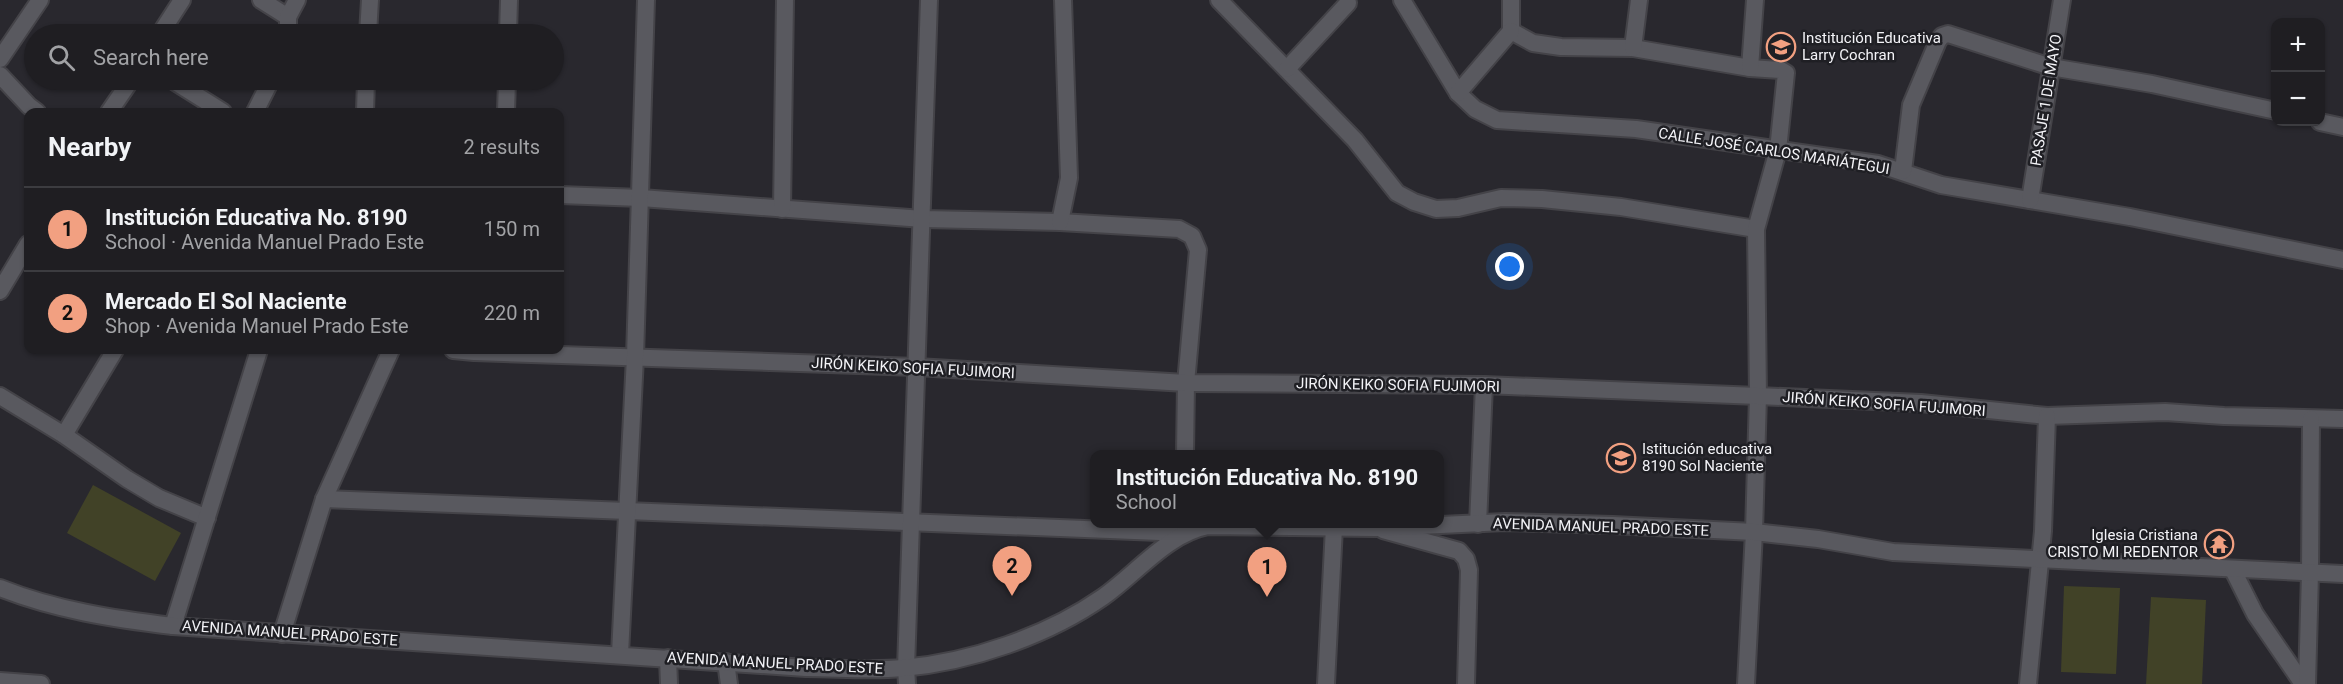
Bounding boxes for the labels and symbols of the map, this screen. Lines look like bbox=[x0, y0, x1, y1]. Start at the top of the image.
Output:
place label: Institución Educativa Larry Cochran bbox=[1802, 29, 1941, 64]
school or university icon: Institución Educativa Larry Cochran bbox=[1765, 31, 1797, 63]
street label: PASAJE 1 DE MAYO bbox=[2027, 33, 2065, 167]
street label: CALLE JOSÉ CARLOS MARIÁTEGUI bbox=[1657, 124, 1891, 178]
your location bbox=[1495, 252, 1524, 281]
street label: JIRÓN KEIKO SOFIA FUJIMORI bbox=[811, 354, 1015, 382]
street label: JIRÓN KEIKO SOFIA FUJIMORI bbox=[1296, 374, 1500, 396]
street label: JIRÓN KEIKO SOFIA FUJIMORI bbox=[1782, 388, 1986, 420]
place label: Istitución educativa 8190 Sol Naciente bbox=[1642, 440, 1772, 475]
school or university icon: Istitución educativa 8190 Sol Naciente bbox=[1605, 442, 1637, 474]
street label: AVENIDA MANUEL PRADO ESTE bbox=[1493, 514, 1710, 540]
place label: Iglesia Cristiana CRISTO MI REDENTOR bbox=[2047, 526, 2198, 561]
temple icon: Iglesia Cristiana CRISTO MI REDENTOR bbox=[2203, 528, 2235, 560]
pin: 2 bbox=[992, 546, 1032, 596]
pin: 1 bbox=[1248, 548, 1286, 597]
street label: AVENIDA MANUEL PRADO ESTE bbox=[182, 616, 399, 650]
street label: AVENIDA MANUEL PRADO ESTE bbox=[667, 648, 884, 678]

